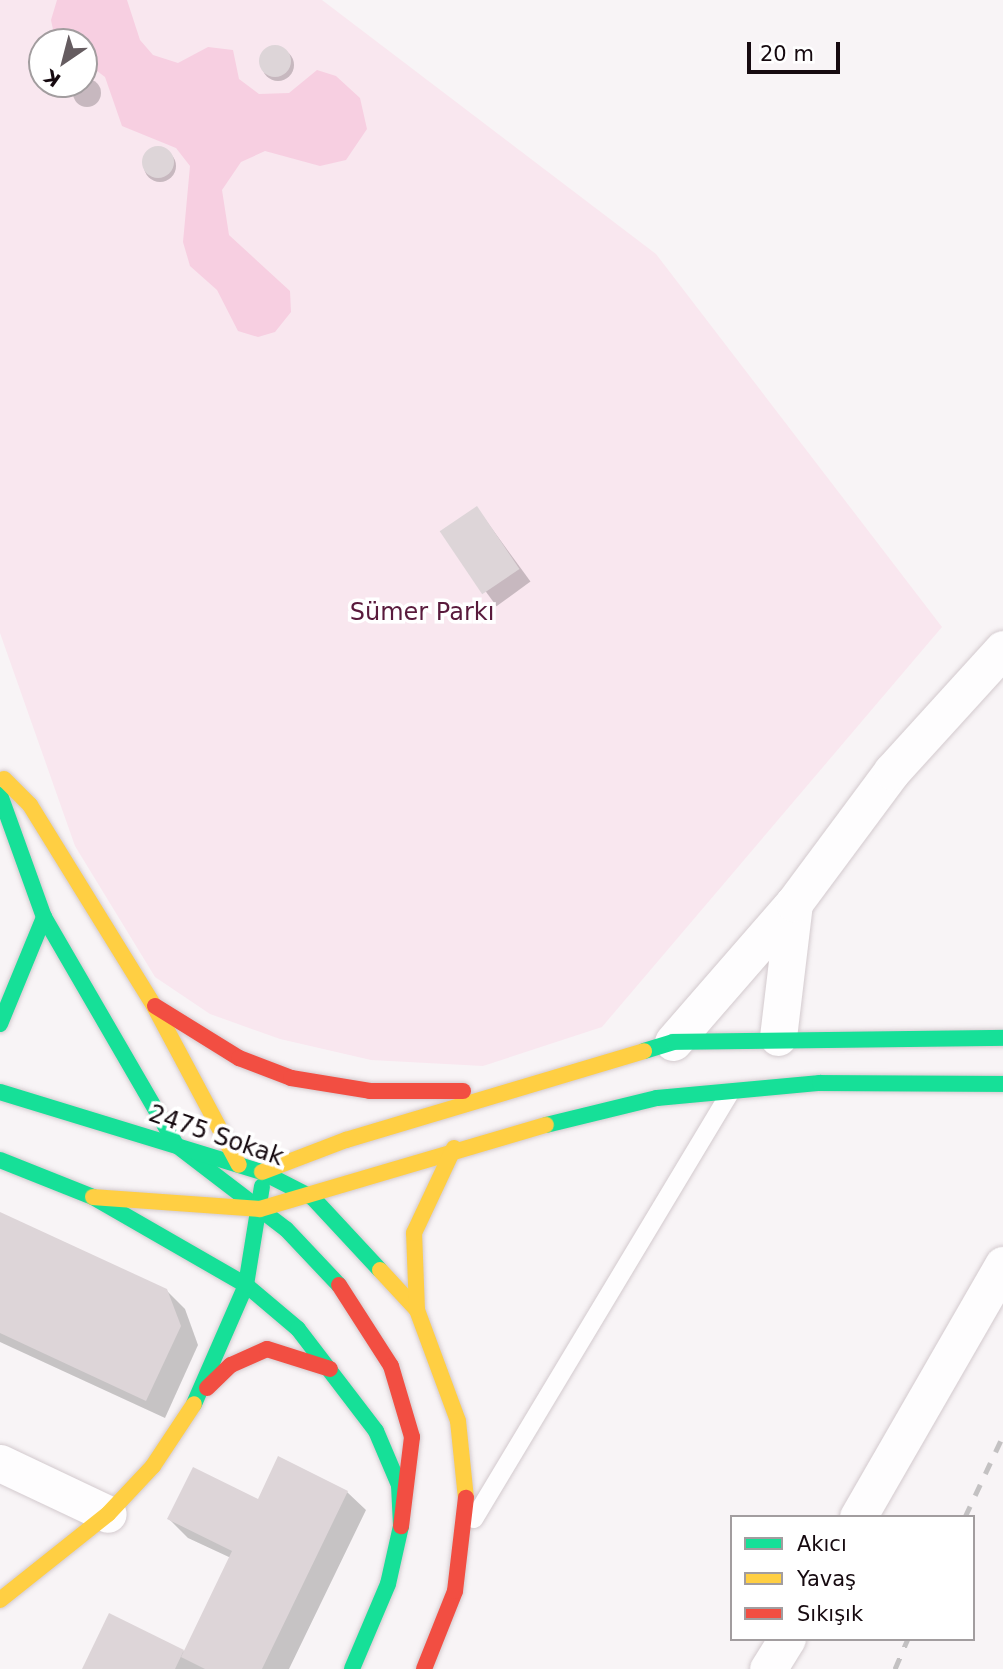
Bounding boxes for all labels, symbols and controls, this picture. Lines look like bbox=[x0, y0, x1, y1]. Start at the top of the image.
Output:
north arrow bbox=[28, 28, 98, 98]
scale bar bbox=[751, 28, 844, 72]
text: 20 m bbox=[760, 42, 814, 66]
text: K bbox=[40, 65, 64, 92]
park label: Sümer Parkı bbox=[350, 599, 494, 627]
street label: 2475 Sokak bbox=[145, 1099, 287, 1173]
legend bbox=[730, 1515, 975, 1641]
text: Akıcı bbox=[797, 1532, 847, 1556]
text: Yavaş bbox=[797, 1567, 856, 1591]
text: Sıkışık bbox=[797, 1602, 863, 1626]

